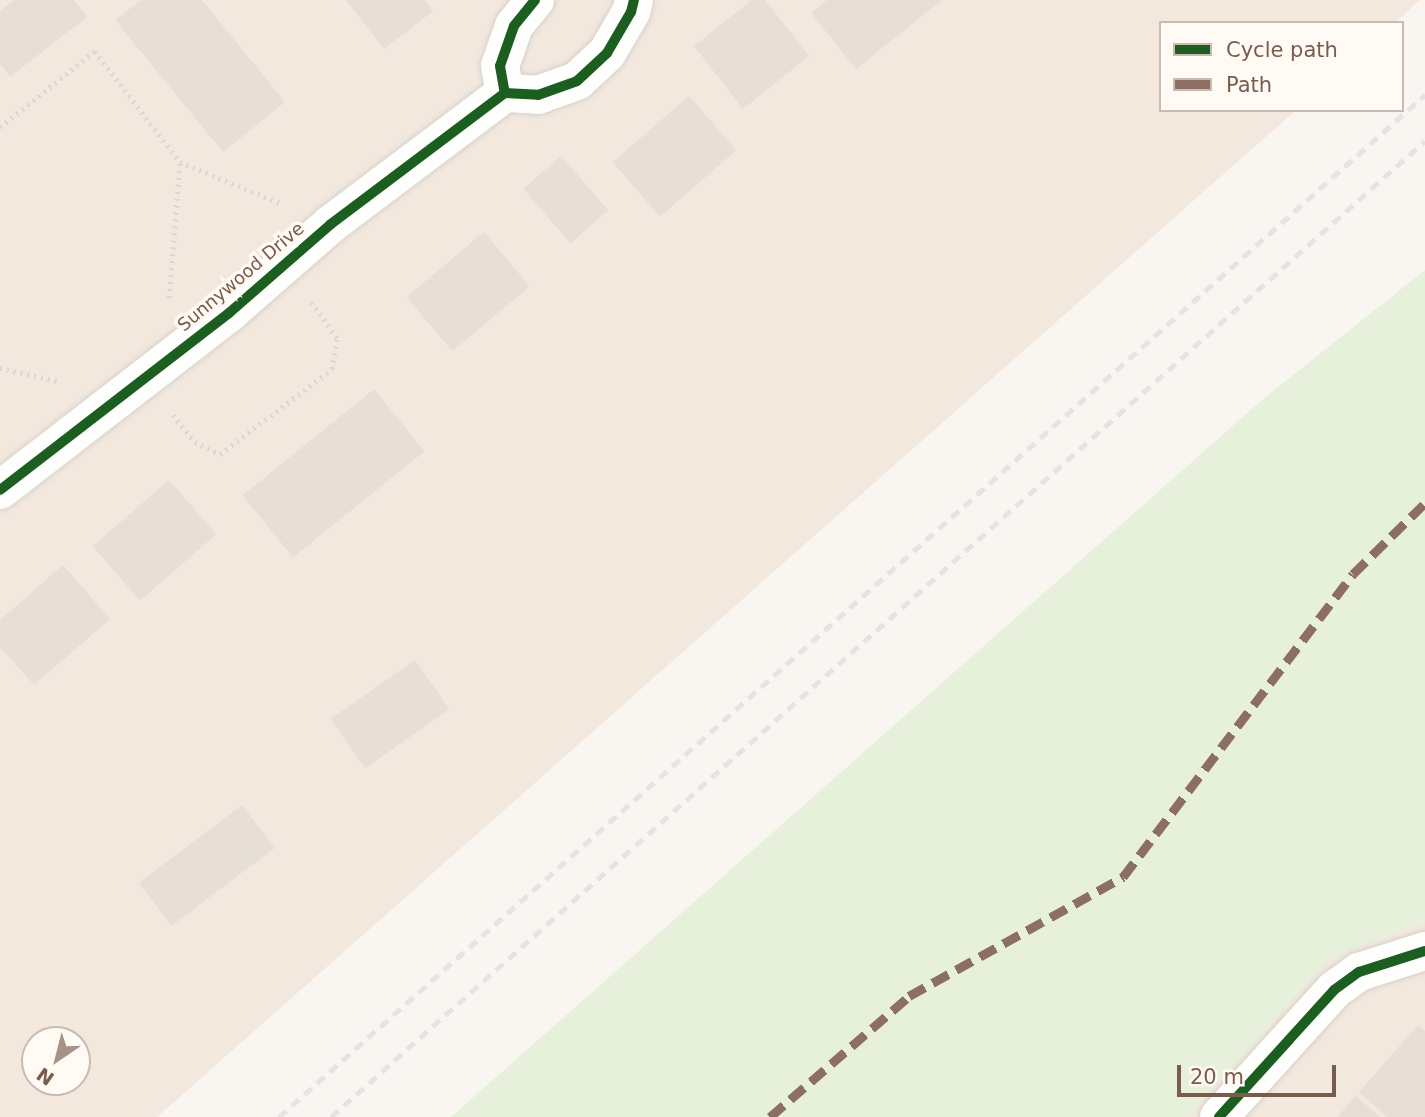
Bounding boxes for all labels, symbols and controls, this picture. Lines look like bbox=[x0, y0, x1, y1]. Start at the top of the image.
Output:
legend bbox=[1159, 21, 1404, 112]
text: Cycle path bbox=[1226, 38, 1338, 62]
text: Path bbox=[1226, 73, 1272, 97]
street label: Sunnywood Drive bbox=[173, 218, 309, 336]
north arrow bbox=[21, 1026, 91, 1096]
scale bar bbox=[1180, 1050, 1339, 1094]
text: N bbox=[32, 1063, 58, 1090]
text: 20 m bbox=[1190, 1065, 1244, 1089]

